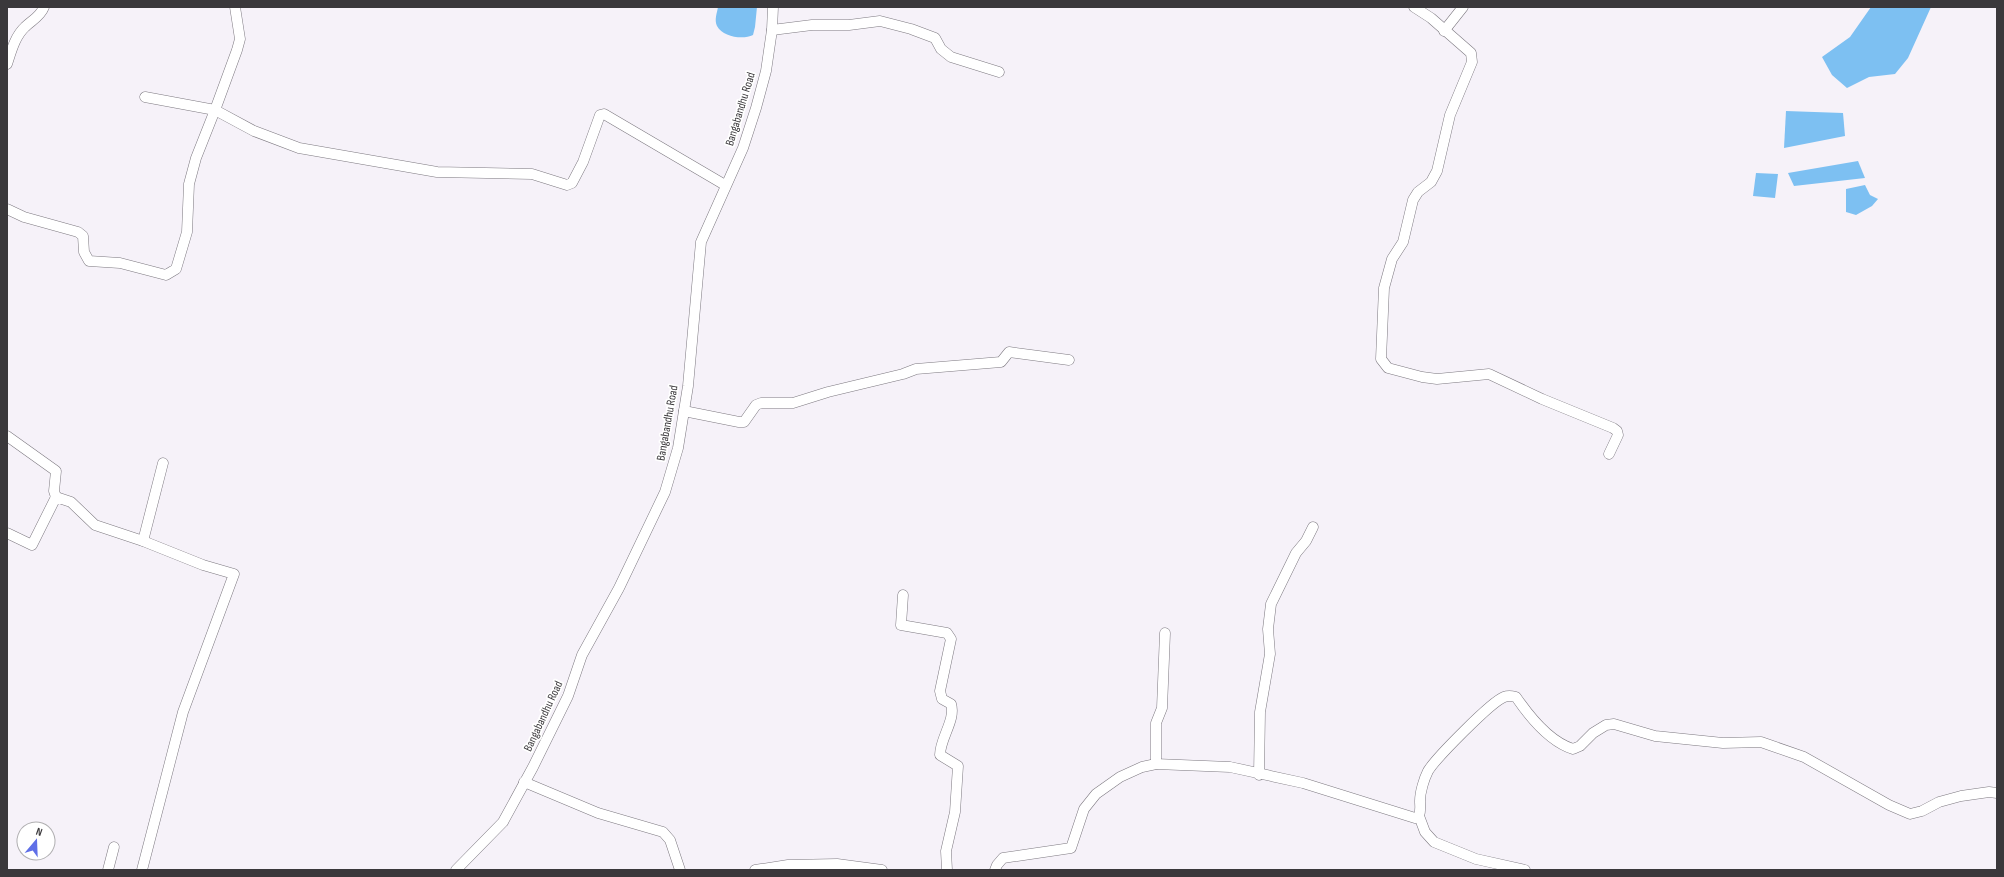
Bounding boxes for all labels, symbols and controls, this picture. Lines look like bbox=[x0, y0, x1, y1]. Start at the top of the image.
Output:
street label: Bangabandhu Road bbox=[722, 71, 759, 148]
street label: Bangabandhu Road bbox=[653, 384, 681, 462]
street label: Bangabandhu Road bbox=[521, 679, 566, 754]
north arrow bbox=[16, 821, 56, 861]
text: N bbox=[34, 825, 44, 839]

